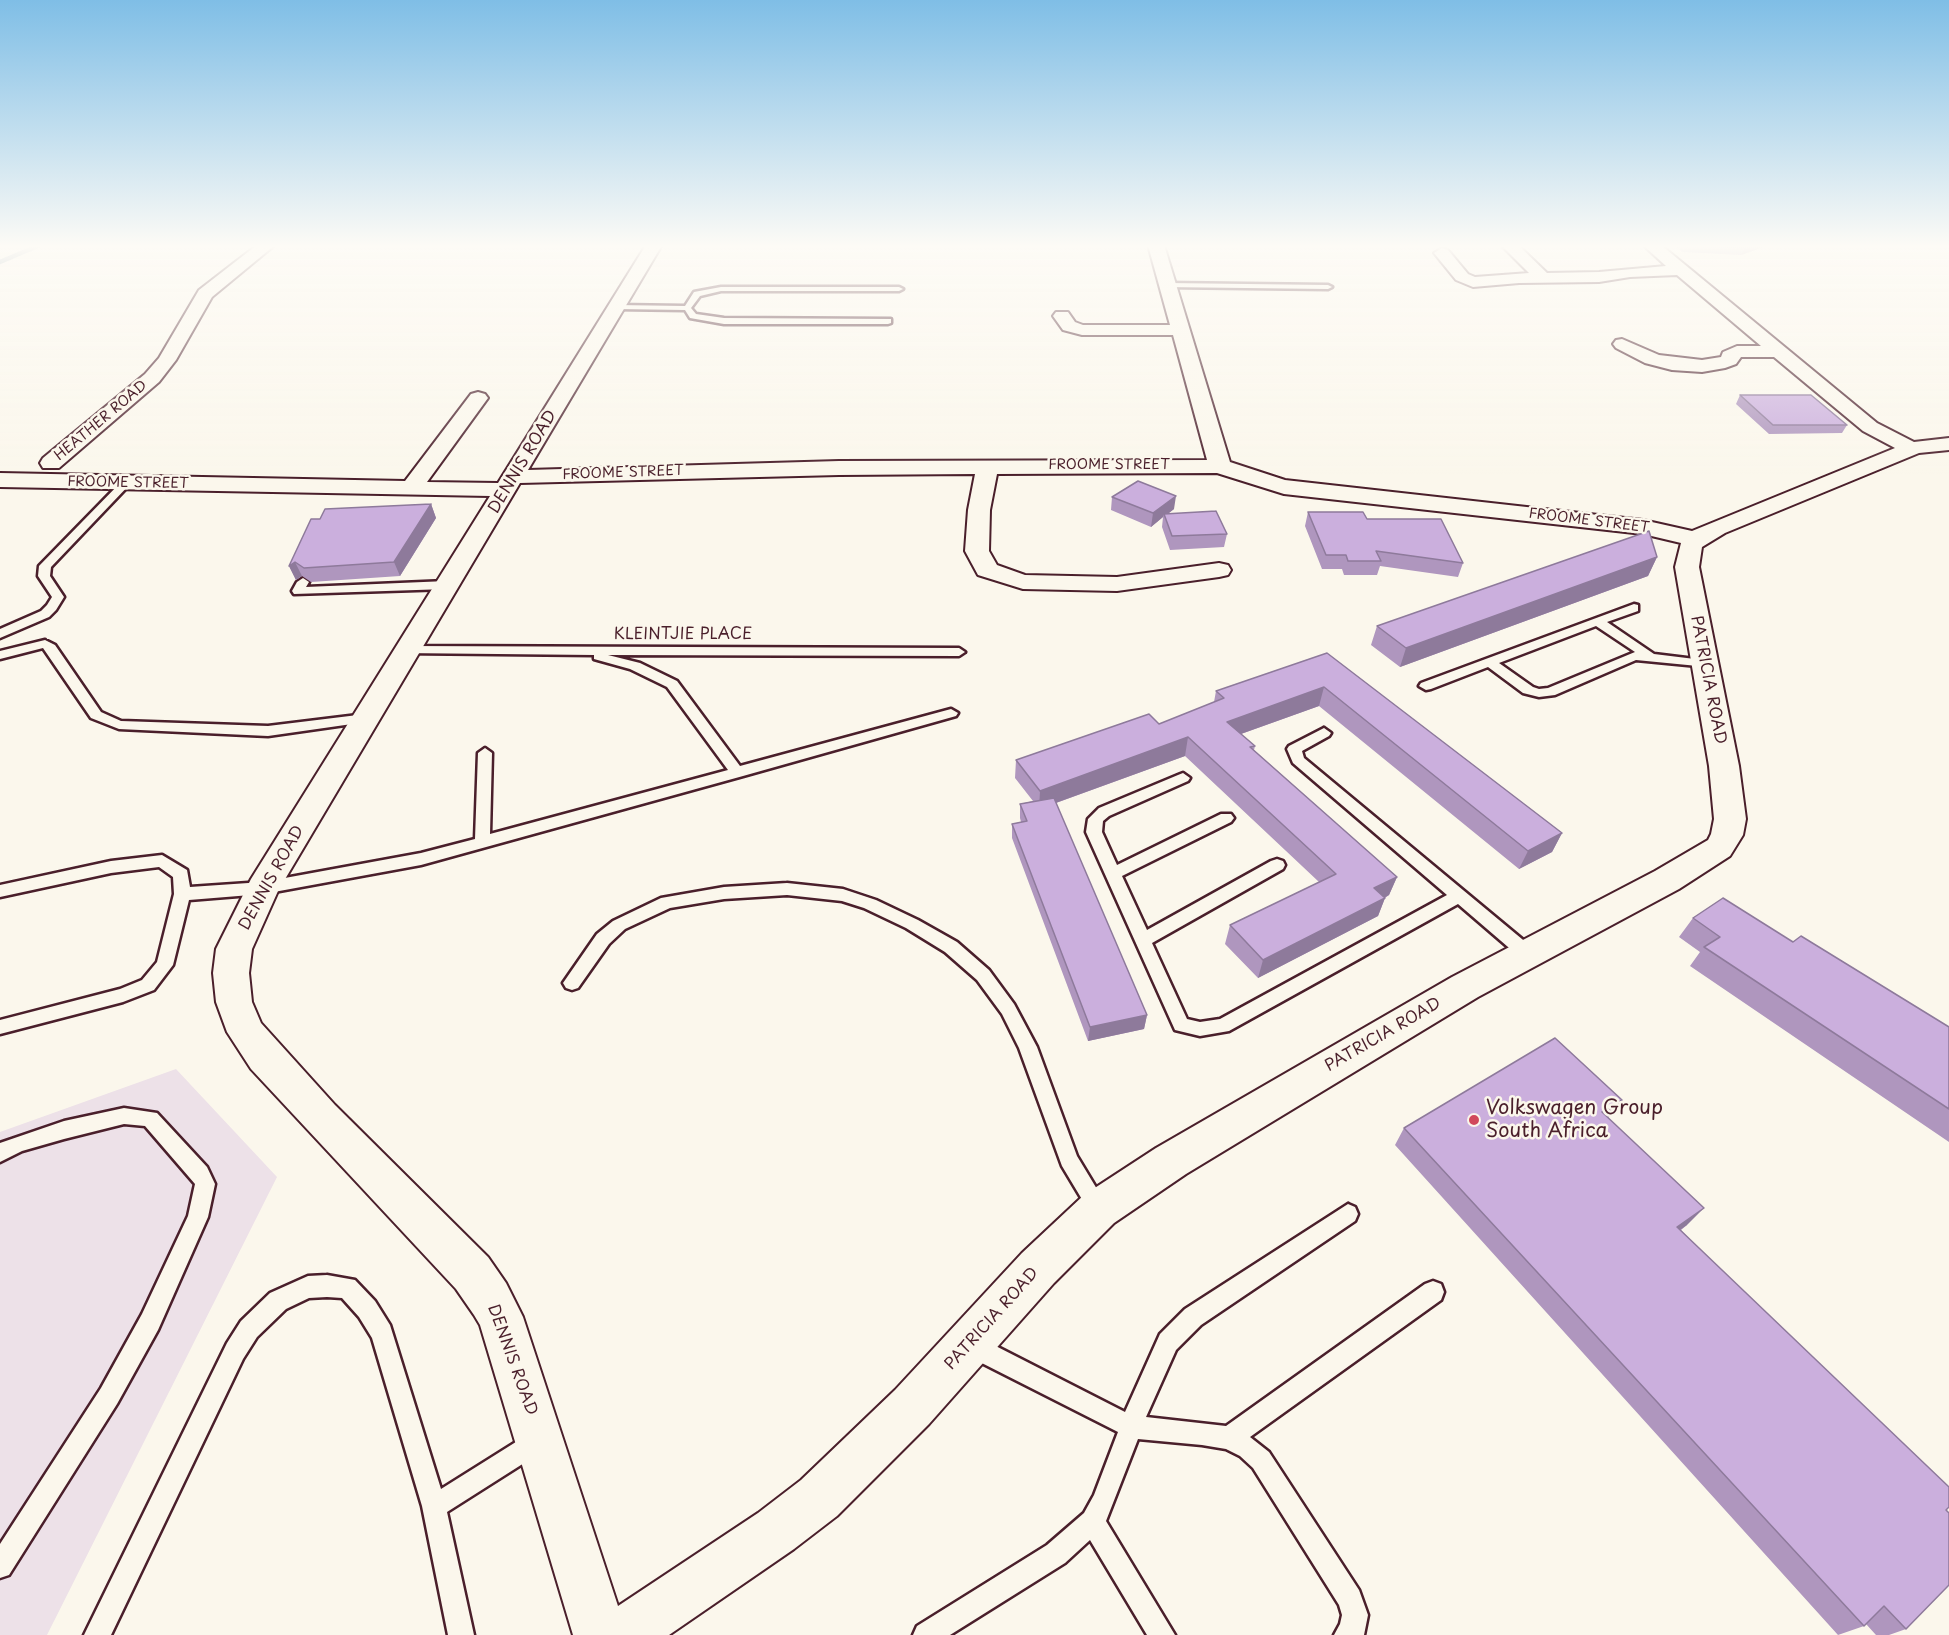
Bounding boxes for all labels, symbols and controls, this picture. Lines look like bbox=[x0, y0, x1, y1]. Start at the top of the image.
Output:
street label: HEATHER ROAD bbox=[51, 377, 151, 465]
street label: DENNIS ROAD bbox=[485, 407, 561, 517]
street label: FROOME STREET bbox=[1048, 457, 1170, 473]
street label: FROOME STREET bbox=[562, 462, 684, 484]
street label: FROOME STREET bbox=[67, 474, 189, 492]
street label: FROOME STREET bbox=[1528, 505, 1650, 537]
street label: PATRICIA ROAD bbox=[1686, 614, 1730, 746]
street label: KLEINTJIE PLACE bbox=[614, 625, 752, 645]
street label: DENNIS ROAD bbox=[235, 822, 309, 934]
street label: PATRICIA ROAD bbox=[1322, 994, 1444, 1076]
place label: Volkswagen Group South Africa bbox=[1486, 1096, 1663, 1143]
marker: Volkswagen Group South Africa bbox=[1467, 1113, 1481, 1127]
street label: PATRICIA ROAD bbox=[941, 1264, 1043, 1374]
street label: DENNIS ROAD bbox=[483, 1302, 541, 1418]

